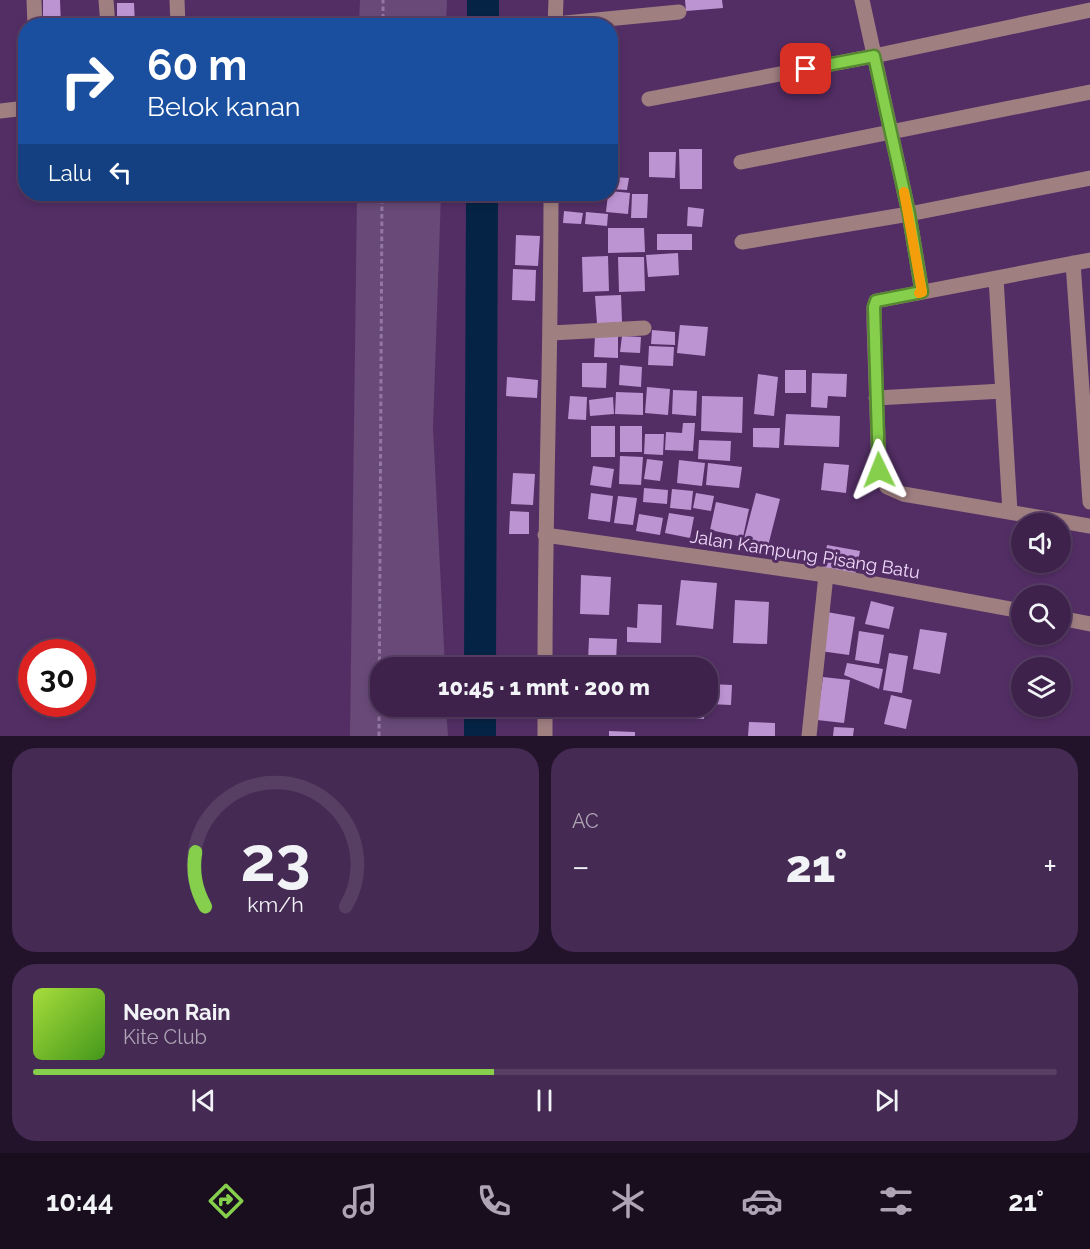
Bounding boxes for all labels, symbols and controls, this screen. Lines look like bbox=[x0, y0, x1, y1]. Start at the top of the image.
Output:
text: 60 m bbox=[147, 41, 247, 90]
icon: right bbox=[48, 42, 126, 120]
pin bbox=[780, 43, 831, 94]
icon: arrive bbox=[789, 52, 822, 85]
text: Belok kanan bbox=[147, 91, 301, 122]
icon: left bbox=[104, 156, 137, 189]
text: Lalu bbox=[48, 160, 92, 186]
position arrow bbox=[847, 438, 911, 502]
map controls bbox=[1011, 513, 1071, 717]
button: sound bbox=[1011, 513, 1071, 573]
street label: Jalan Kampung Pisang Batu bbox=[689, 525, 921, 583]
button: search bbox=[1011, 585, 1071, 645]
speed limit sign: 30 bbox=[18, 639, 96, 717]
button: layers bbox=[1011, 657, 1071, 717]
text: 10:45 · 1 mnt · 200 m bbox=[438, 674, 650, 700]
text: AC bbox=[572, 809, 599, 833]
text: 23 bbox=[240, 822, 311, 896]
text: 21° bbox=[786, 840, 847, 893]
text: − bbox=[572, 847, 590, 886]
text: + bbox=[1043, 847, 1057, 886]
text: km/h bbox=[247, 892, 304, 917]
text: Neon Rain bbox=[123, 999, 231, 1025]
text: Kite Club bbox=[123, 1025, 207, 1049]
icon: previous bbox=[187, 1084, 220, 1117]
icon: pause bbox=[528, 1084, 561, 1117]
icon: next bbox=[870, 1084, 903, 1117]
icon: directions bbox=[205, 1180, 247, 1222]
icon: music bbox=[339, 1180, 381, 1222]
icon: phone bbox=[473, 1180, 515, 1222]
icon: climate bbox=[607, 1180, 649, 1222]
icon: car bbox=[741, 1180, 783, 1222]
icon: filters bbox=[875, 1180, 917, 1222]
text: 10:44 bbox=[46, 1186, 113, 1217]
text: 21° bbox=[1008, 1186, 1044, 1217]

